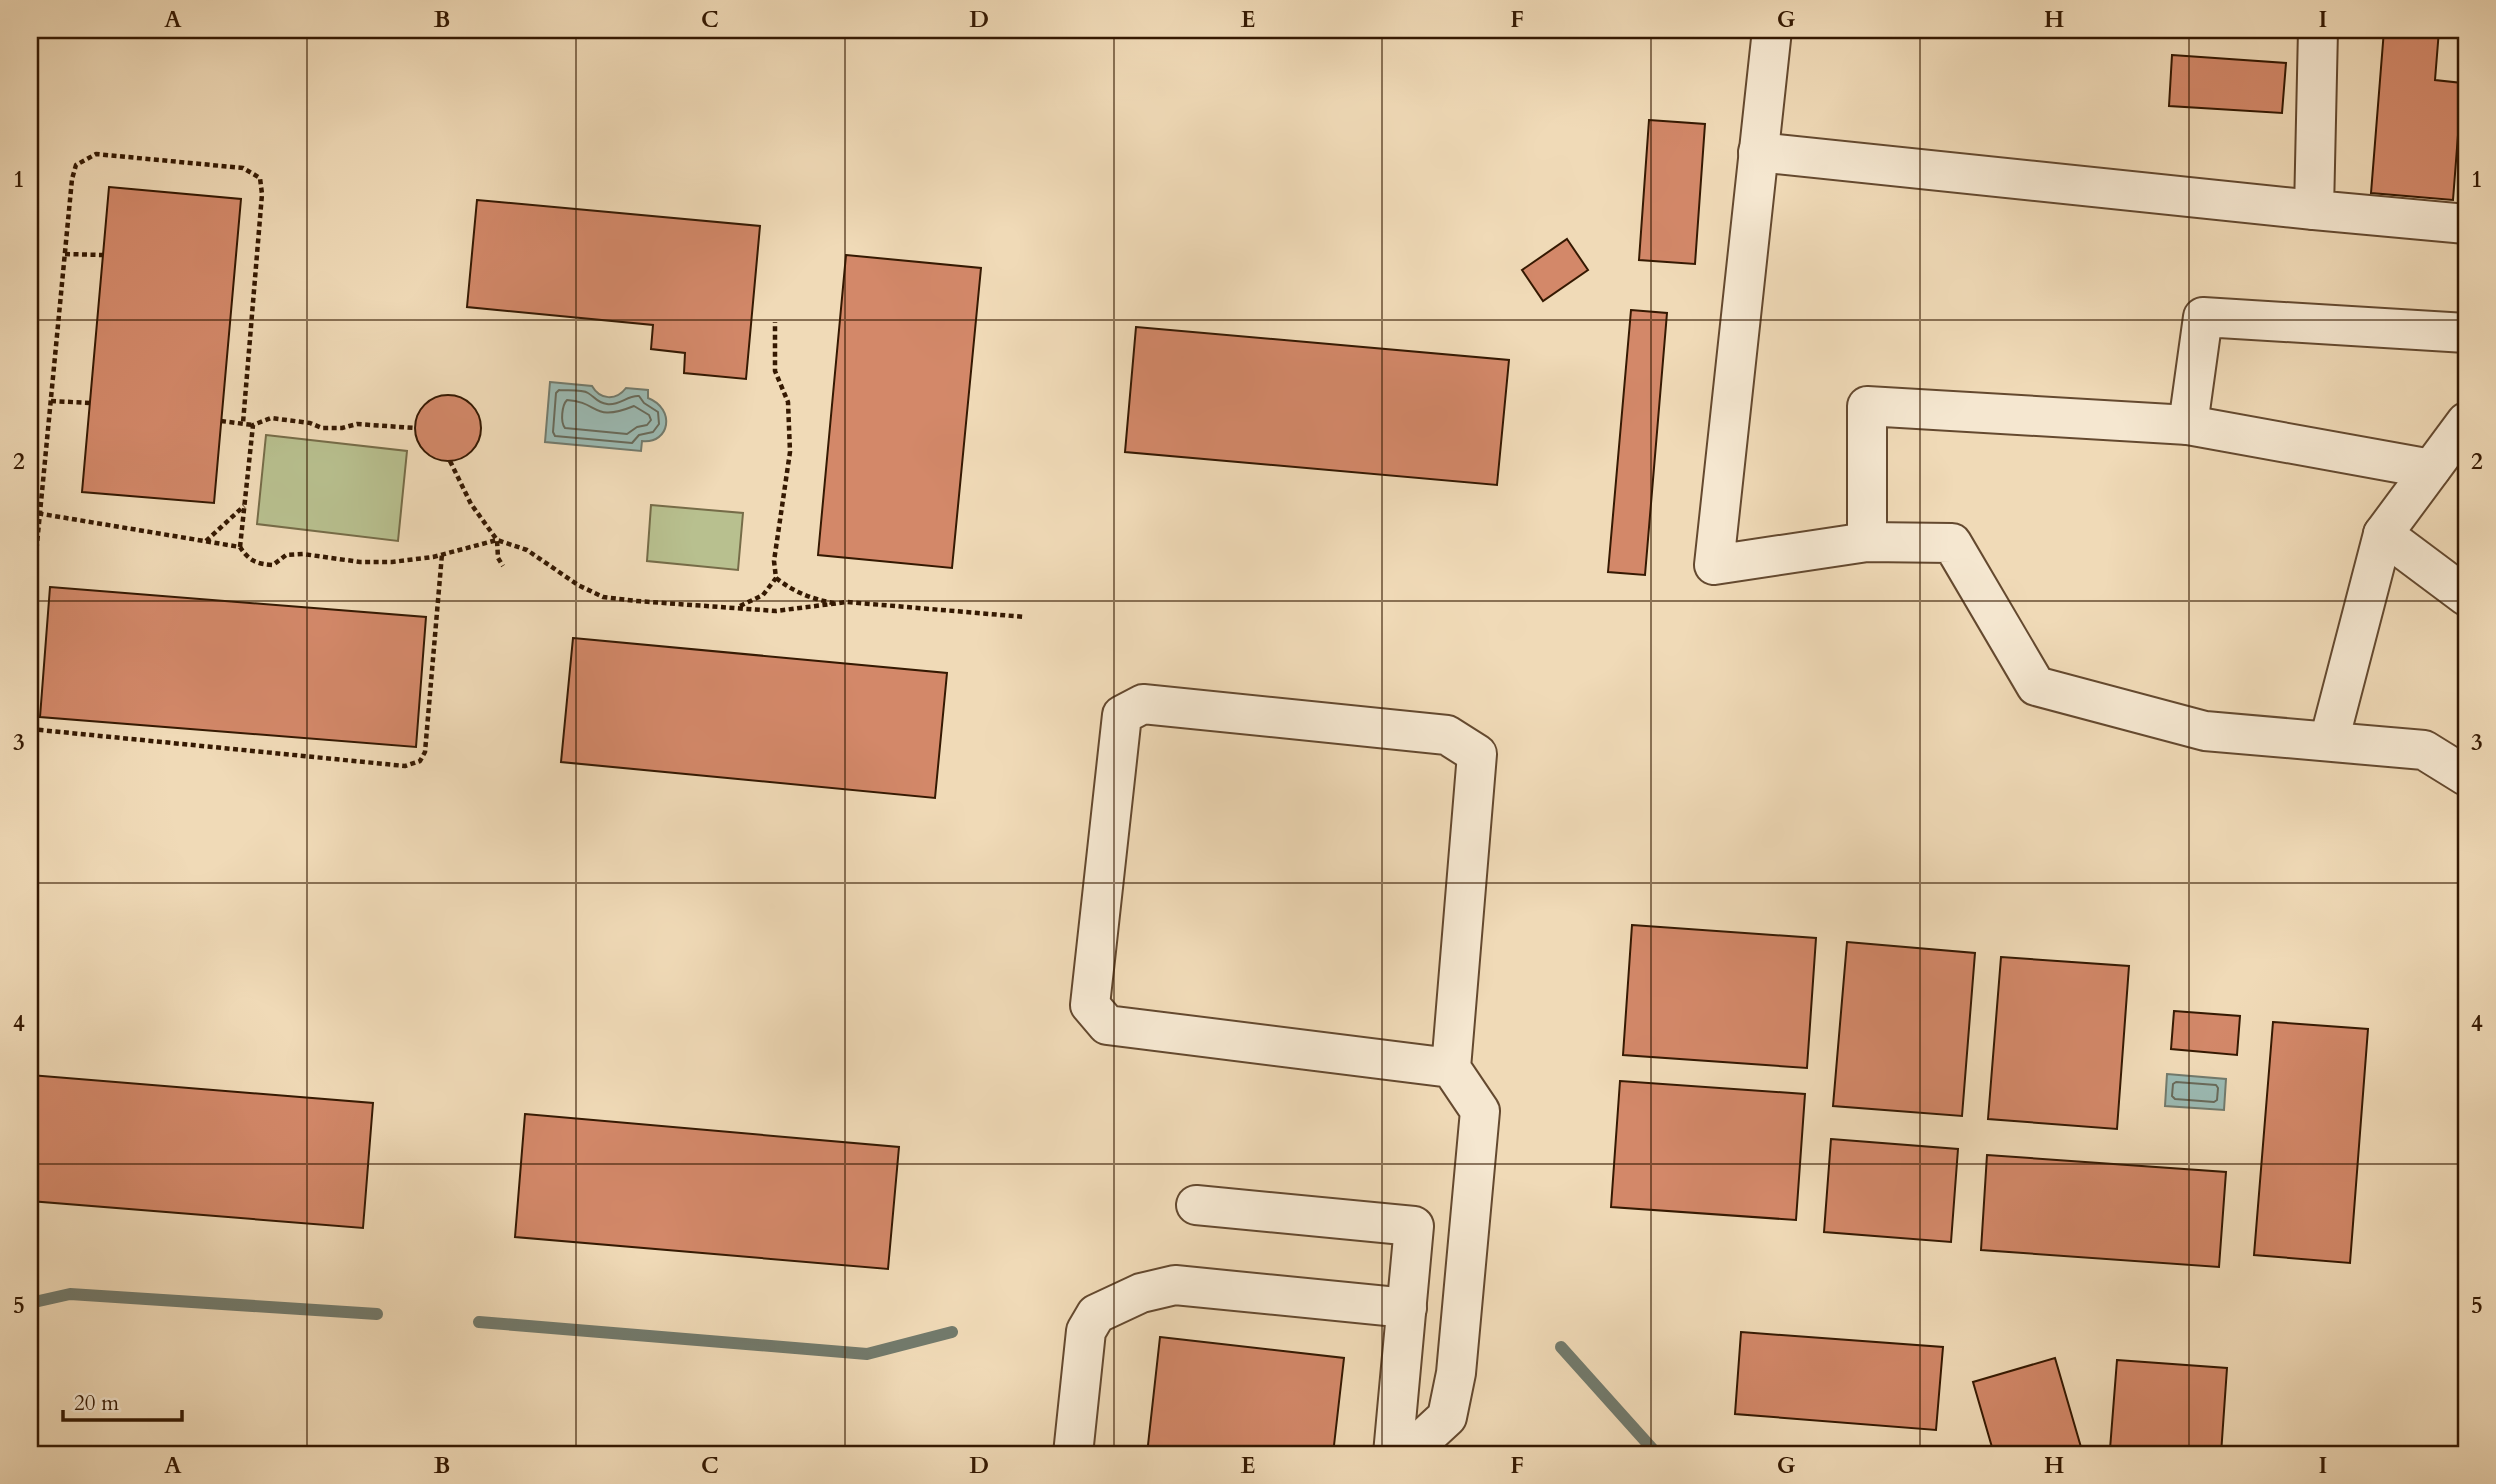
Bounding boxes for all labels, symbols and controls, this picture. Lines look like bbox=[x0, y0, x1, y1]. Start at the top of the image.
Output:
text: A bbox=[164, 4, 182, 35]
text: B bbox=[434, 4, 450, 35]
text: C bbox=[701, 4, 719, 35]
text: D bbox=[969, 4, 989, 35]
text: E bbox=[1241, 4, 1255, 35]
text: F bbox=[1510, 4, 1524, 35]
text: G bbox=[1777, 4, 1796, 35]
text: H bbox=[2044, 4, 2064, 35]
text: I bbox=[2319, 4, 2327, 35]
text: 1 bbox=[13, 164, 25, 195]
text: 1 bbox=[2471, 164, 2483, 195]
text: 2 bbox=[13, 446, 25, 477]
text: 2 bbox=[2471, 446, 2483, 477]
text: 3 bbox=[13, 727, 25, 758]
text: 3 bbox=[2471, 727, 2483, 758]
text: 4 bbox=[13, 1008, 25, 1039]
text: 4 bbox=[2471, 1008, 2483, 1039]
text: 5 bbox=[13, 1290, 25, 1321]
text: 5 bbox=[2471, 1290, 2483, 1321]
scale bar bbox=[63, 1379, 182, 1423]
text: 20 m bbox=[74, 1389, 119, 1418]
text: A bbox=[164, 1450, 182, 1481]
text: B bbox=[434, 1450, 450, 1481]
text: C bbox=[701, 1450, 719, 1481]
text: D bbox=[969, 1450, 989, 1481]
text: E bbox=[1241, 1450, 1255, 1481]
text: F bbox=[1510, 1450, 1524, 1481]
text: G bbox=[1777, 1450, 1796, 1481]
text: H bbox=[2044, 1450, 2064, 1481]
text: I bbox=[2319, 1450, 2327, 1481]

